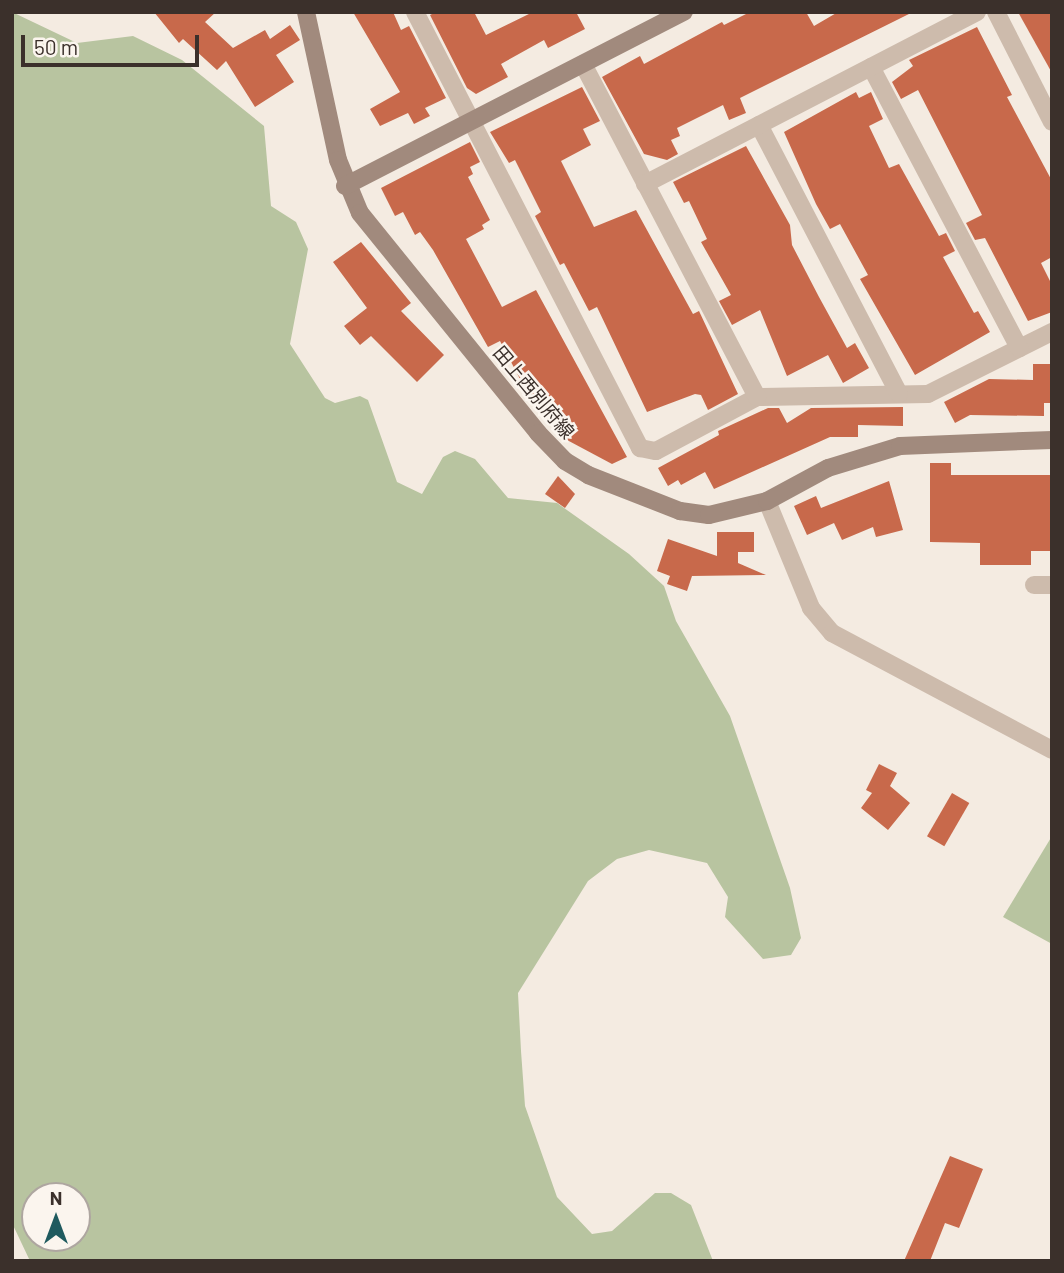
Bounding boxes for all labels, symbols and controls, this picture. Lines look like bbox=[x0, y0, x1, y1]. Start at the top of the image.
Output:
scale bar bbox=[24, 21, 203, 65]
text: 50 m bbox=[34, 34, 78, 59]
street label: 田上西別府線 bbox=[489, 341, 579, 443]
north arrow bbox=[21, 1182, 91, 1252]
text: N bbox=[50, 1186, 62, 1209]

